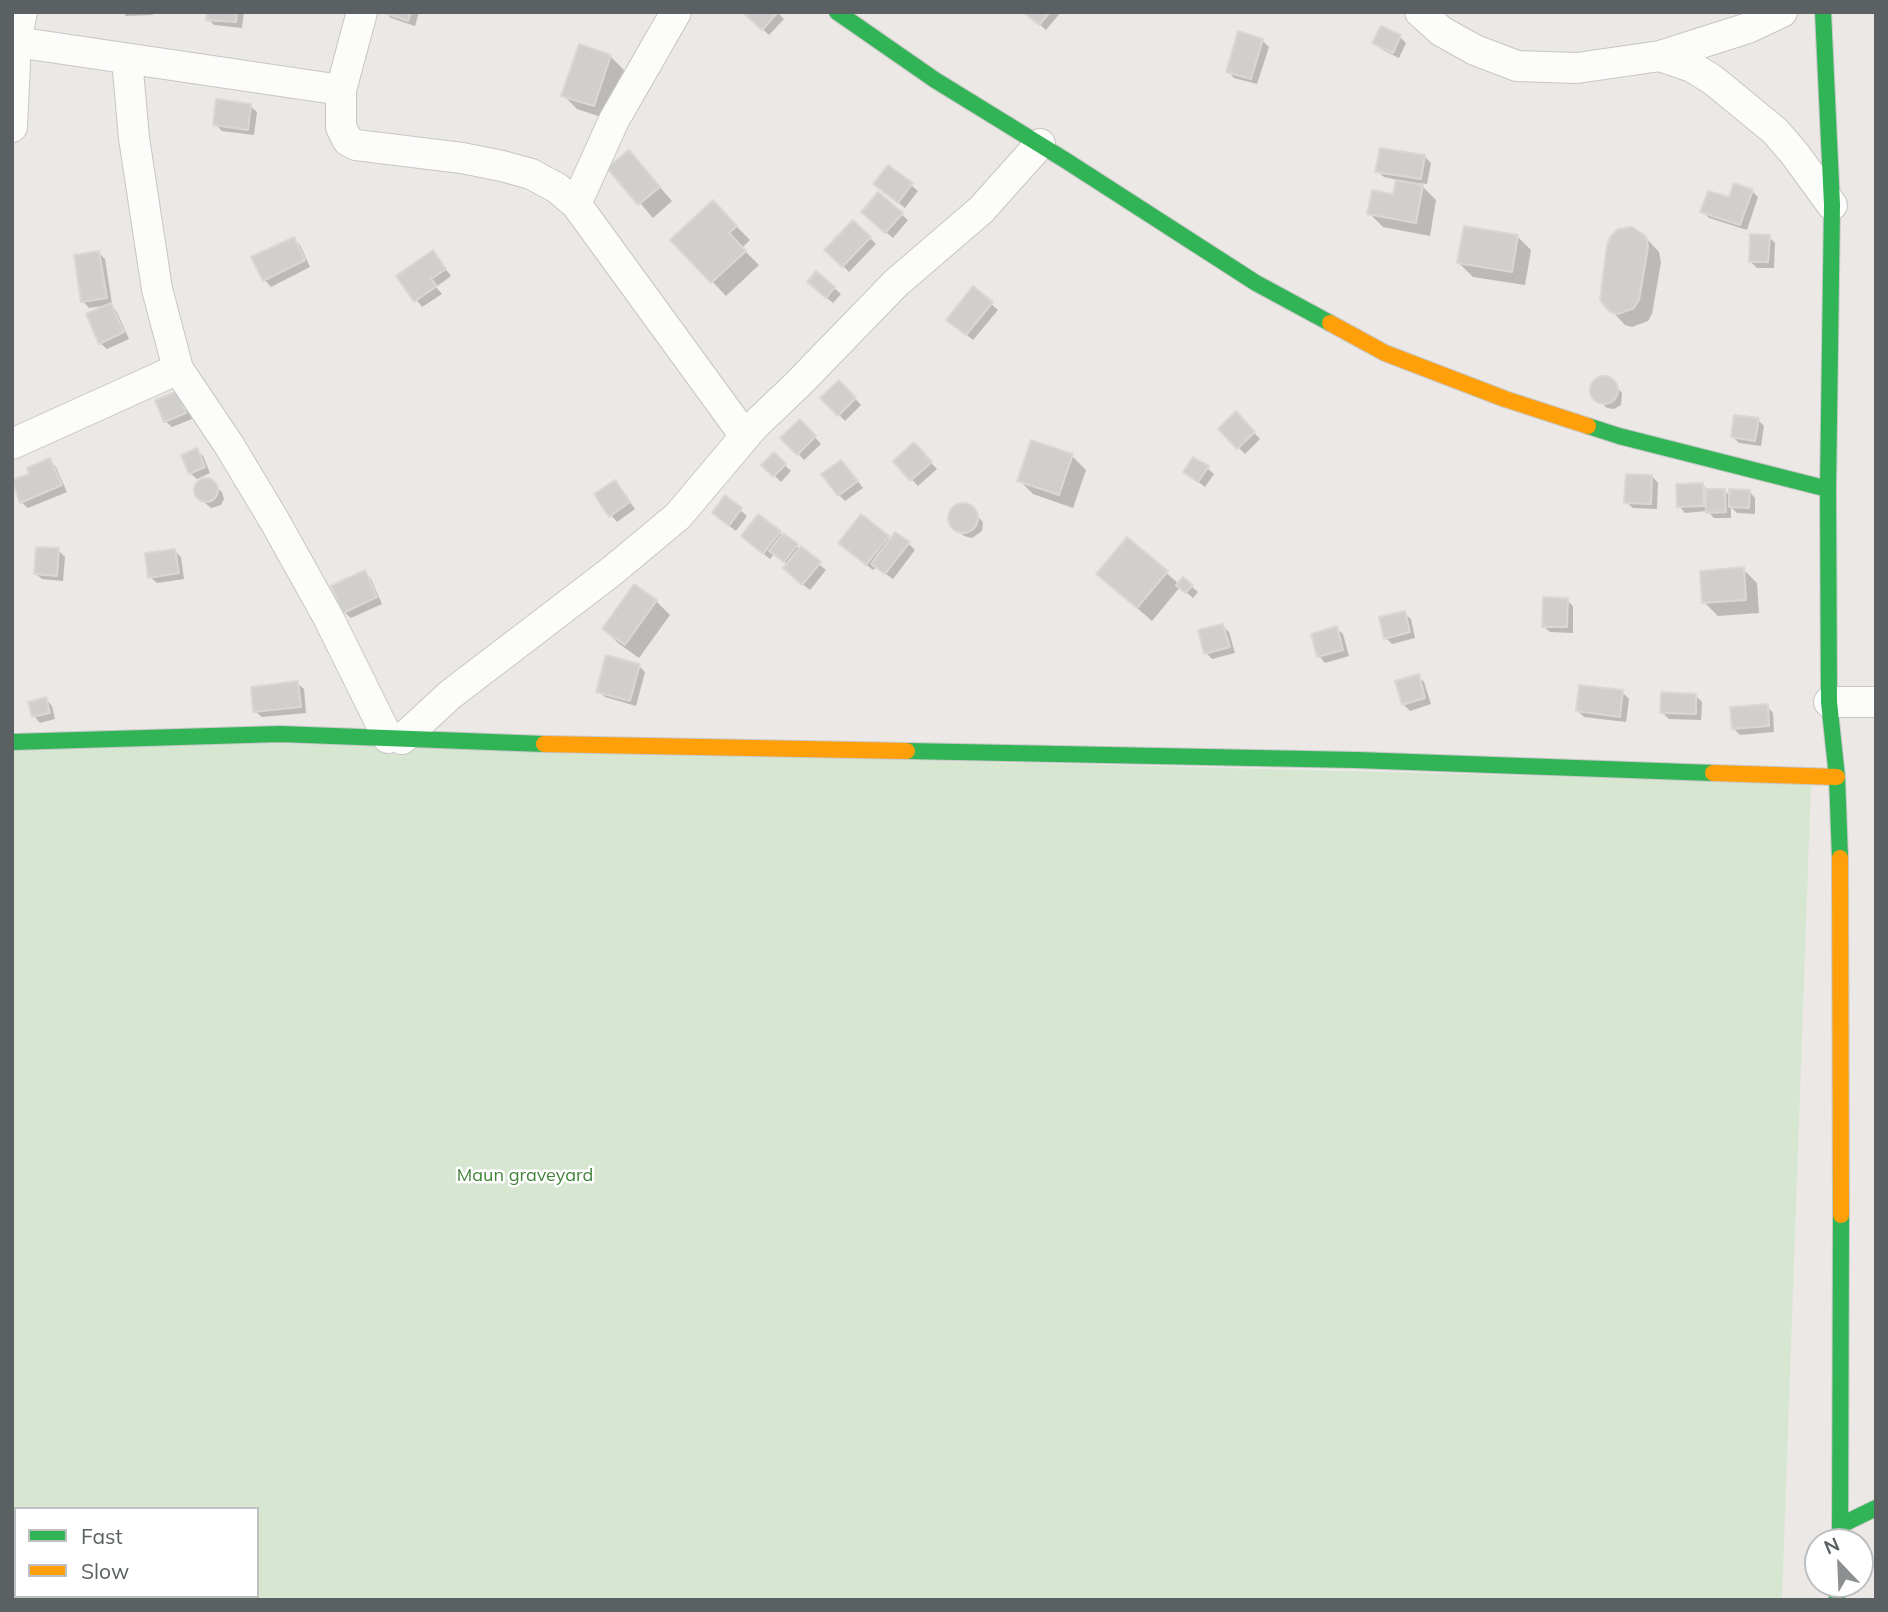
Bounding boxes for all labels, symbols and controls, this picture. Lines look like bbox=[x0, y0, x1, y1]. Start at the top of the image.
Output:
park label: Maun graveyard bbox=[457, 1165, 593, 1187]
legend bbox=[14, 1507, 259, 1598]
text: Fast bbox=[81, 1523, 123, 1549]
north arrow bbox=[1804, 1528, 1874, 1598]
text: N bbox=[1820, 1532, 1843, 1559]
text: Slow bbox=[81, 1558, 129, 1584]

